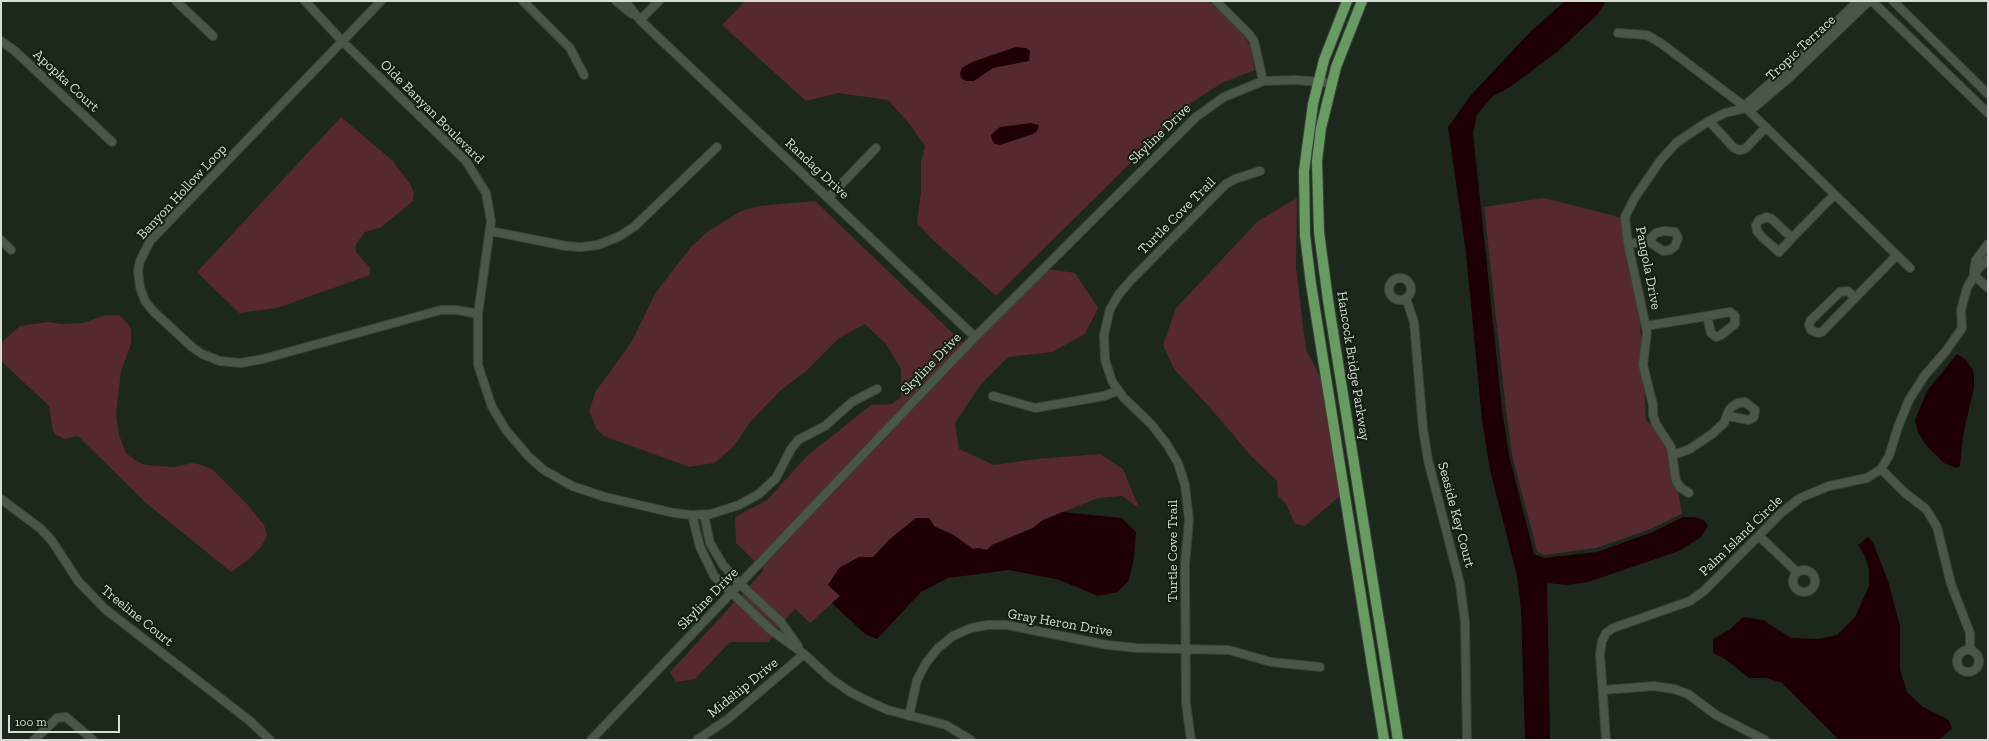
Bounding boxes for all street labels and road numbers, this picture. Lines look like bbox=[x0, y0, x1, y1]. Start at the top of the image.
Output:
street label: Tropic Terrace bbox=[1763, 12, 1839, 84]
street label: Apopka Court bbox=[30, 46, 102, 116]
street label: Olde Banyan Boulevard bbox=[376, 56, 488, 168]
street label: Skyline Drive bbox=[1125, 100, 1195, 168]
street label: Randag Drive bbox=[781, 135, 853, 203]
street label: Banyon Hollow Loop bbox=[134, 141, 230, 243]
street label: Turtle Cove Trail bbox=[1135, 174, 1219, 258]
street label: Pangola Drive bbox=[1632, 225, 1664, 311]
street label: Hancock Bridge Parkway bbox=[1333, 290, 1373, 442]
street label: Skyline Drive bbox=[897, 329, 965, 399]
street label: Seaside Key Court bbox=[1434, 460, 1478, 570]
street label: Palm Island Circle bbox=[1696, 492, 1786, 580]
street label: Turtle Cove Trail bbox=[1165, 500, 1181, 602]
street label: Skyline Drive bbox=[674, 564, 742, 634]
street label: Treeline Court bbox=[97, 582, 177, 650]
street label: Gray Heron Drive bbox=[1006, 605, 1114, 641]
street label: Midship Drive bbox=[704, 655, 782, 721]

